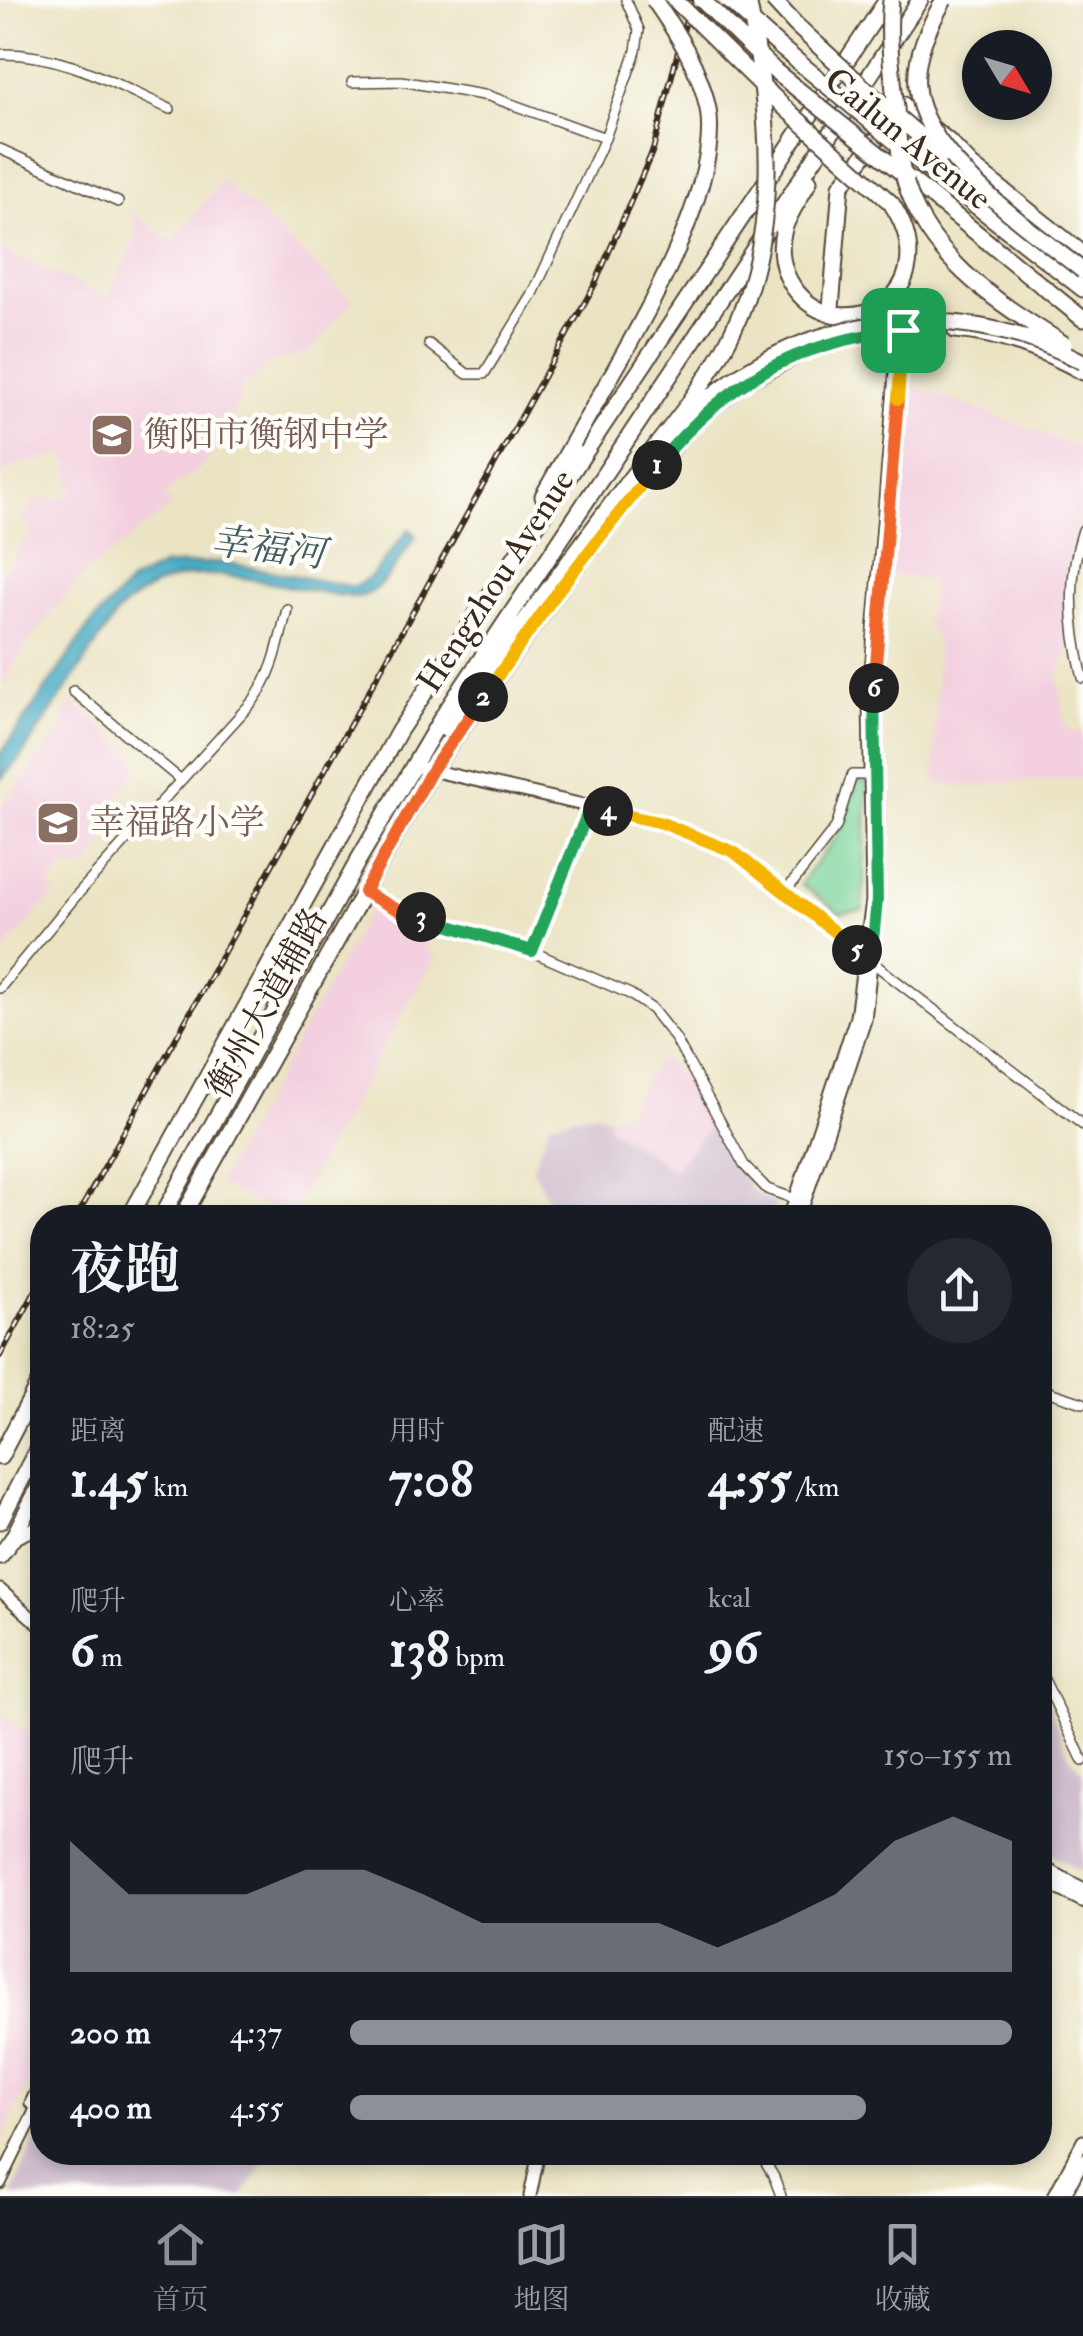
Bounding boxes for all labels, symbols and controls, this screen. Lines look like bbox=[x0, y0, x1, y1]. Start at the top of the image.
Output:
north arrow bbox=[962, 30, 1052, 120]
map controls bbox=[962, 30, 1052, 120]
street label: Cailun Avenue bbox=[815, 58, 1001, 220]
pin bbox=[861, 288, 946, 373]
icon: arrive bbox=[876, 303, 931, 358]
school or university icon: 衡阳市衡钢中学 bbox=[89, 412, 135, 458]
place label: 衡阳市衡钢中学 bbox=[144, 413, 389, 457]
pin: 1 bbox=[632, 440, 682, 490]
text: 1 bbox=[652, 447, 662, 482]
street label: Hengzhou Avenue bbox=[407, 461, 585, 701]
water label: 幸福河 bbox=[208, 517, 333, 579]
pin: 6 bbox=[849, 663, 899, 713]
text: 6 bbox=[867, 670, 881, 705]
pin: 2 bbox=[458, 672, 508, 722]
text: 2 bbox=[476, 679, 490, 714]
pin: 4 bbox=[583, 786, 633, 836]
text: 4 bbox=[600, 793, 616, 828]
school or university icon: 幸福路小学 bbox=[35, 800, 81, 846]
place label: 幸福路小学 bbox=[90, 801, 265, 845]
pin: 3 bbox=[396, 892, 446, 942]
text: 3 bbox=[416, 899, 426, 934]
street label: 衡州大道辅路 bbox=[197, 900, 337, 1106]
pin: 5 bbox=[832, 925, 882, 975]
text: 5 bbox=[851, 932, 863, 967]
text: 夜跑 bbox=[70, 1236, 180, 1305]
button: share bbox=[907, 1238, 1012, 1343]
text: 18:25 bbox=[70, 1308, 135, 1348]
text: 距离 bbox=[70, 1414, 126, 1449]
text: 用时 bbox=[389, 1414, 445, 1449]
text: 配速 bbox=[708, 1414, 764, 1449]
text: 1.45 bbox=[70, 1449, 147, 1512]
text: 7:08 bbox=[389, 1449, 473, 1512]
text: 4:55 bbox=[708, 1449, 791, 1512]
text: km bbox=[147, 1470, 188, 1505]
text: /km bbox=[791, 1470, 840, 1505]
text: kcal bbox=[708, 1581, 751, 1616]
text: 爬升 bbox=[70, 1584, 126, 1619]
text: 心率 bbox=[389, 1584, 445, 1619]
text: 96 bbox=[708, 1616, 759, 1679]
text: 6 bbox=[70, 1619, 95, 1682]
text: 138 bbox=[389, 1619, 450, 1682]
text: m bbox=[95, 1640, 123, 1675]
text: bpm bbox=[450, 1640, 505, 1675]
text: 150–155 m bbox=[883, 1735, 1012, 1775]
text: 爬升 bbox=[70, 1742, 134, 1782]
text: 200 m bbox=[70, 2013, 151, 2053]
text: 4:37 bbox=[230, 2013, 282, 2053]
text: 400 m bbox=[70, 2088, 152, 2128]
text: 4:55 bbox=[230, 2088, 283, 2128]
tab: 首页 bbox=[152, 2217, 209, 2318]
tab: 地图 bbox=[513, 2217, 570, 2318]
tab: 收藏 bbox=[874, 2217, 931, 2318]

